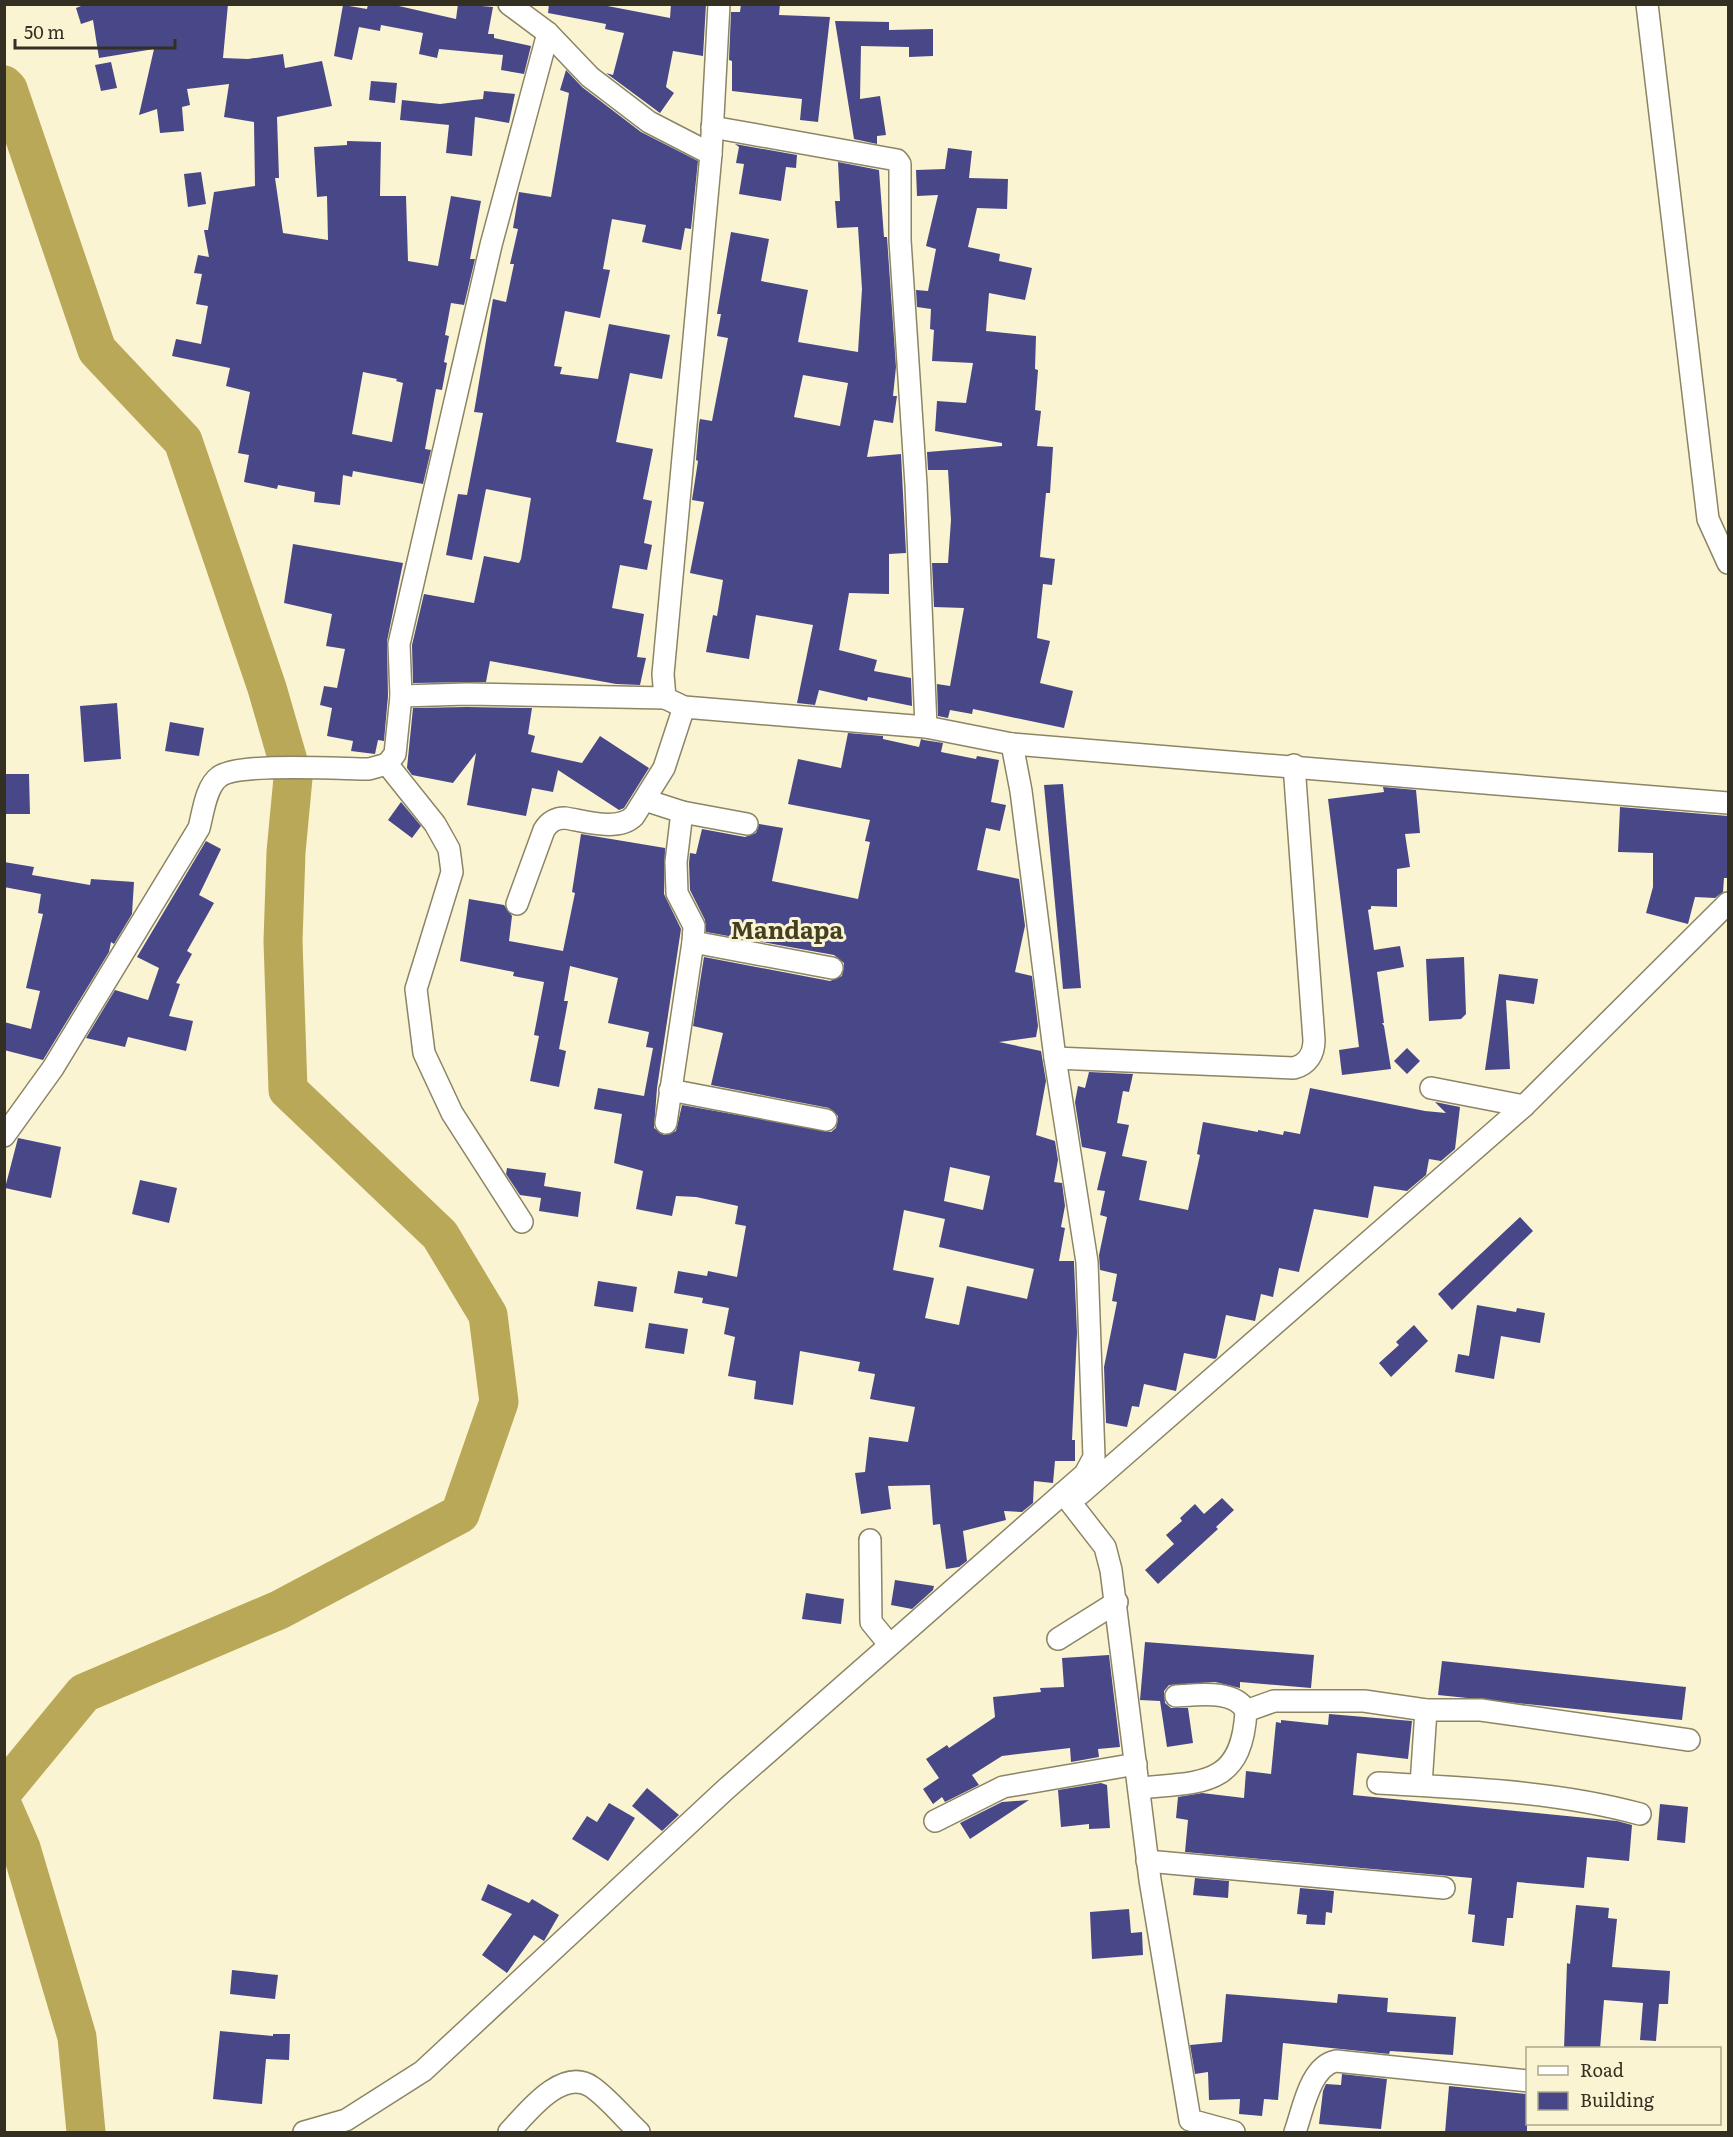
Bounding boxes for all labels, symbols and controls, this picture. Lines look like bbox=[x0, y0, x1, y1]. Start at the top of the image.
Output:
scale bar bbox=[15, 12, 176, 50]
text: 50 m bbox=[24, 18, 65, 45]
district label: Mandapa bbox=[731, 911, 843, 946]
legend bbox=[1526, 2047, 1721, 2125]
text: Road bbox=[1580, 2056, 1624, 2083]
text: Building bbox=[1580, 2086, 1655, 2113]

